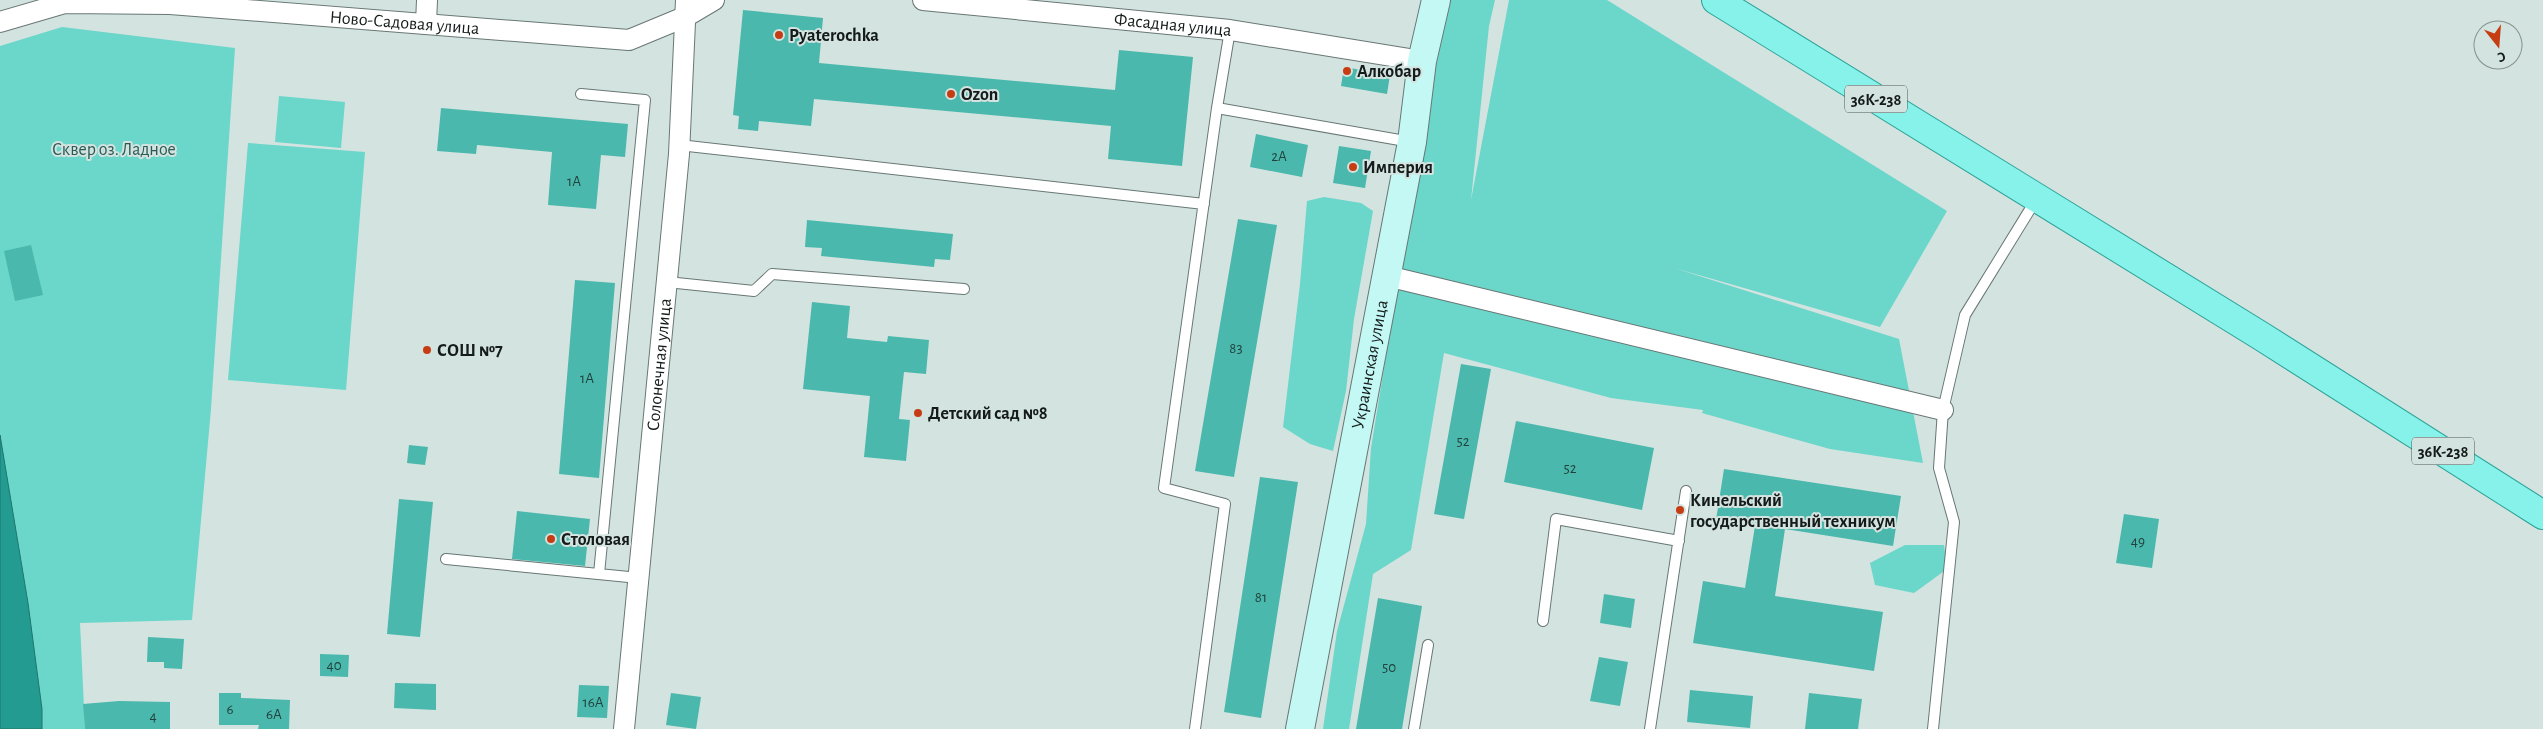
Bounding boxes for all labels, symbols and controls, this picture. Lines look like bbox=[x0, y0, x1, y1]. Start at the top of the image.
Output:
street label: Ново-Садовая улица bbox=[329, 9, 480, 38]
street label: Фасадная улица bbox=[1113, 11, 1232, 40]
north arrow bbox=[2473, 20, 2523, 70]
place label: Pyaterochka bbox=[789, 27, 879, 45]
marker: Pyaterochka bbox=[773, 29, 785, 41]
text: С bbox=[2496, 49, 2507, 64]
place label: Алкобар bbox=[1357, 63, 1421, 81]
marker: Алкобар bbox=[1341, 65, 1353, 77]
place label: Ozon bbox=[961, 86, 998, 104]
road number: 36К-238 bbox=[1845, 86, 1907, 112]
marker: Ozon bbox=[945, 88, 957, 100]
park label: Сквер оз. Ладное bbox=[52, 141, 176, 159]
house number: 2А bbox=[1271, 149, 1287, 164]
place label: Империя bbox=[1363, 159, 1433, 177]
marker: Империя bbox=[1347, 161, 1359, 173]
house number: 1А bbox=[567, 174, 581, 189]
street label: Солонечная улица bbox=[645, 298, 675, 432]
street label: Украинская улица bbox=[1349, 299, 1392, 431]
house number: 83 bbox=[1229, 341, 1243, 356]
place label: СОШ №7 bbox=[437, 342, 503, 360]
marker: СОШ №7 bbox=[421, 344, 433, 356]
house number: 1А bbox=[580, 371, 594, 386]
place label: Детский сад №8 bbox=[928, 405, 1048, 423]
marker: Детский сад №8 bbox=[912, 407, 924, 419]
house number: 52 bbox=[1456, 434, 1470, 449]
road number: 36К-238 bbox=[2412, 438, 2474, 464]
house number: 52 bbox=[1563, 461, 1577, 476]
place label: Кинельский государственный техникум bbox=[1690, 492, 1896, 531]
marker: Кинельский государственный техникум bbox=[1674, 504, 1686, 516]
place label: Столовая bbox=[561, 531, 630, 549]
marker: Столовая bbox=[545, 533, 557, 545]
house number: 49 bbox=[2131, 534, 2145, 549]
house number: 81 bbox=[1255, 590, 1267, 605]
house number: 40 bbox=[326, 658, 342, 673]
house number: 50 bbox=[1382, 660, 1396, 675]
house number: 16А bbox=[582, 695, 604, 710]
house number: 6 bbox=[226, 702, 234, 717]
house number: 6А bbox=[266, 707, 282, 722]
house number: 4 bbox=[149, 709, 157, 724]

